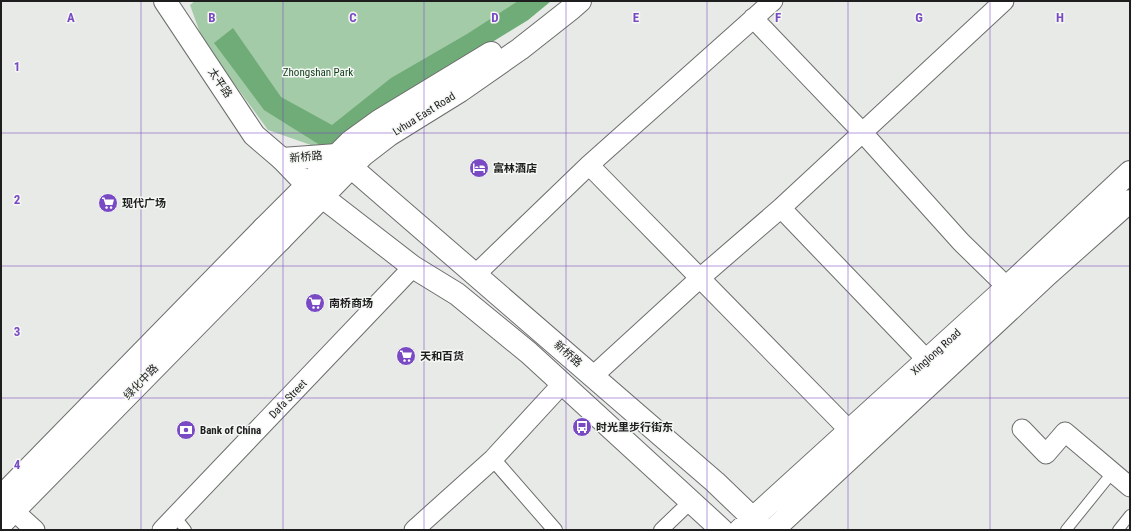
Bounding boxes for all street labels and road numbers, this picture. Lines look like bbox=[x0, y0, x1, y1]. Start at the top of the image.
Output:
street label: 太平路 bbox=[205, 66, 235, 100]
street label: Lvhua East Road bbox=[390, 90, 458, 138]
street label: 新桥路 bbox=[289, 149, 323, 165]
street label: Xinglong Road bbox=[908, 326, 964, 378]
street label: 新桥路 bbox=[551, 338, 585, 370]
street label: 绿化中路 bbox=[121, 362, 161, 402]
street label: Dafa Street bbox=[266, 377, 310, 421]

